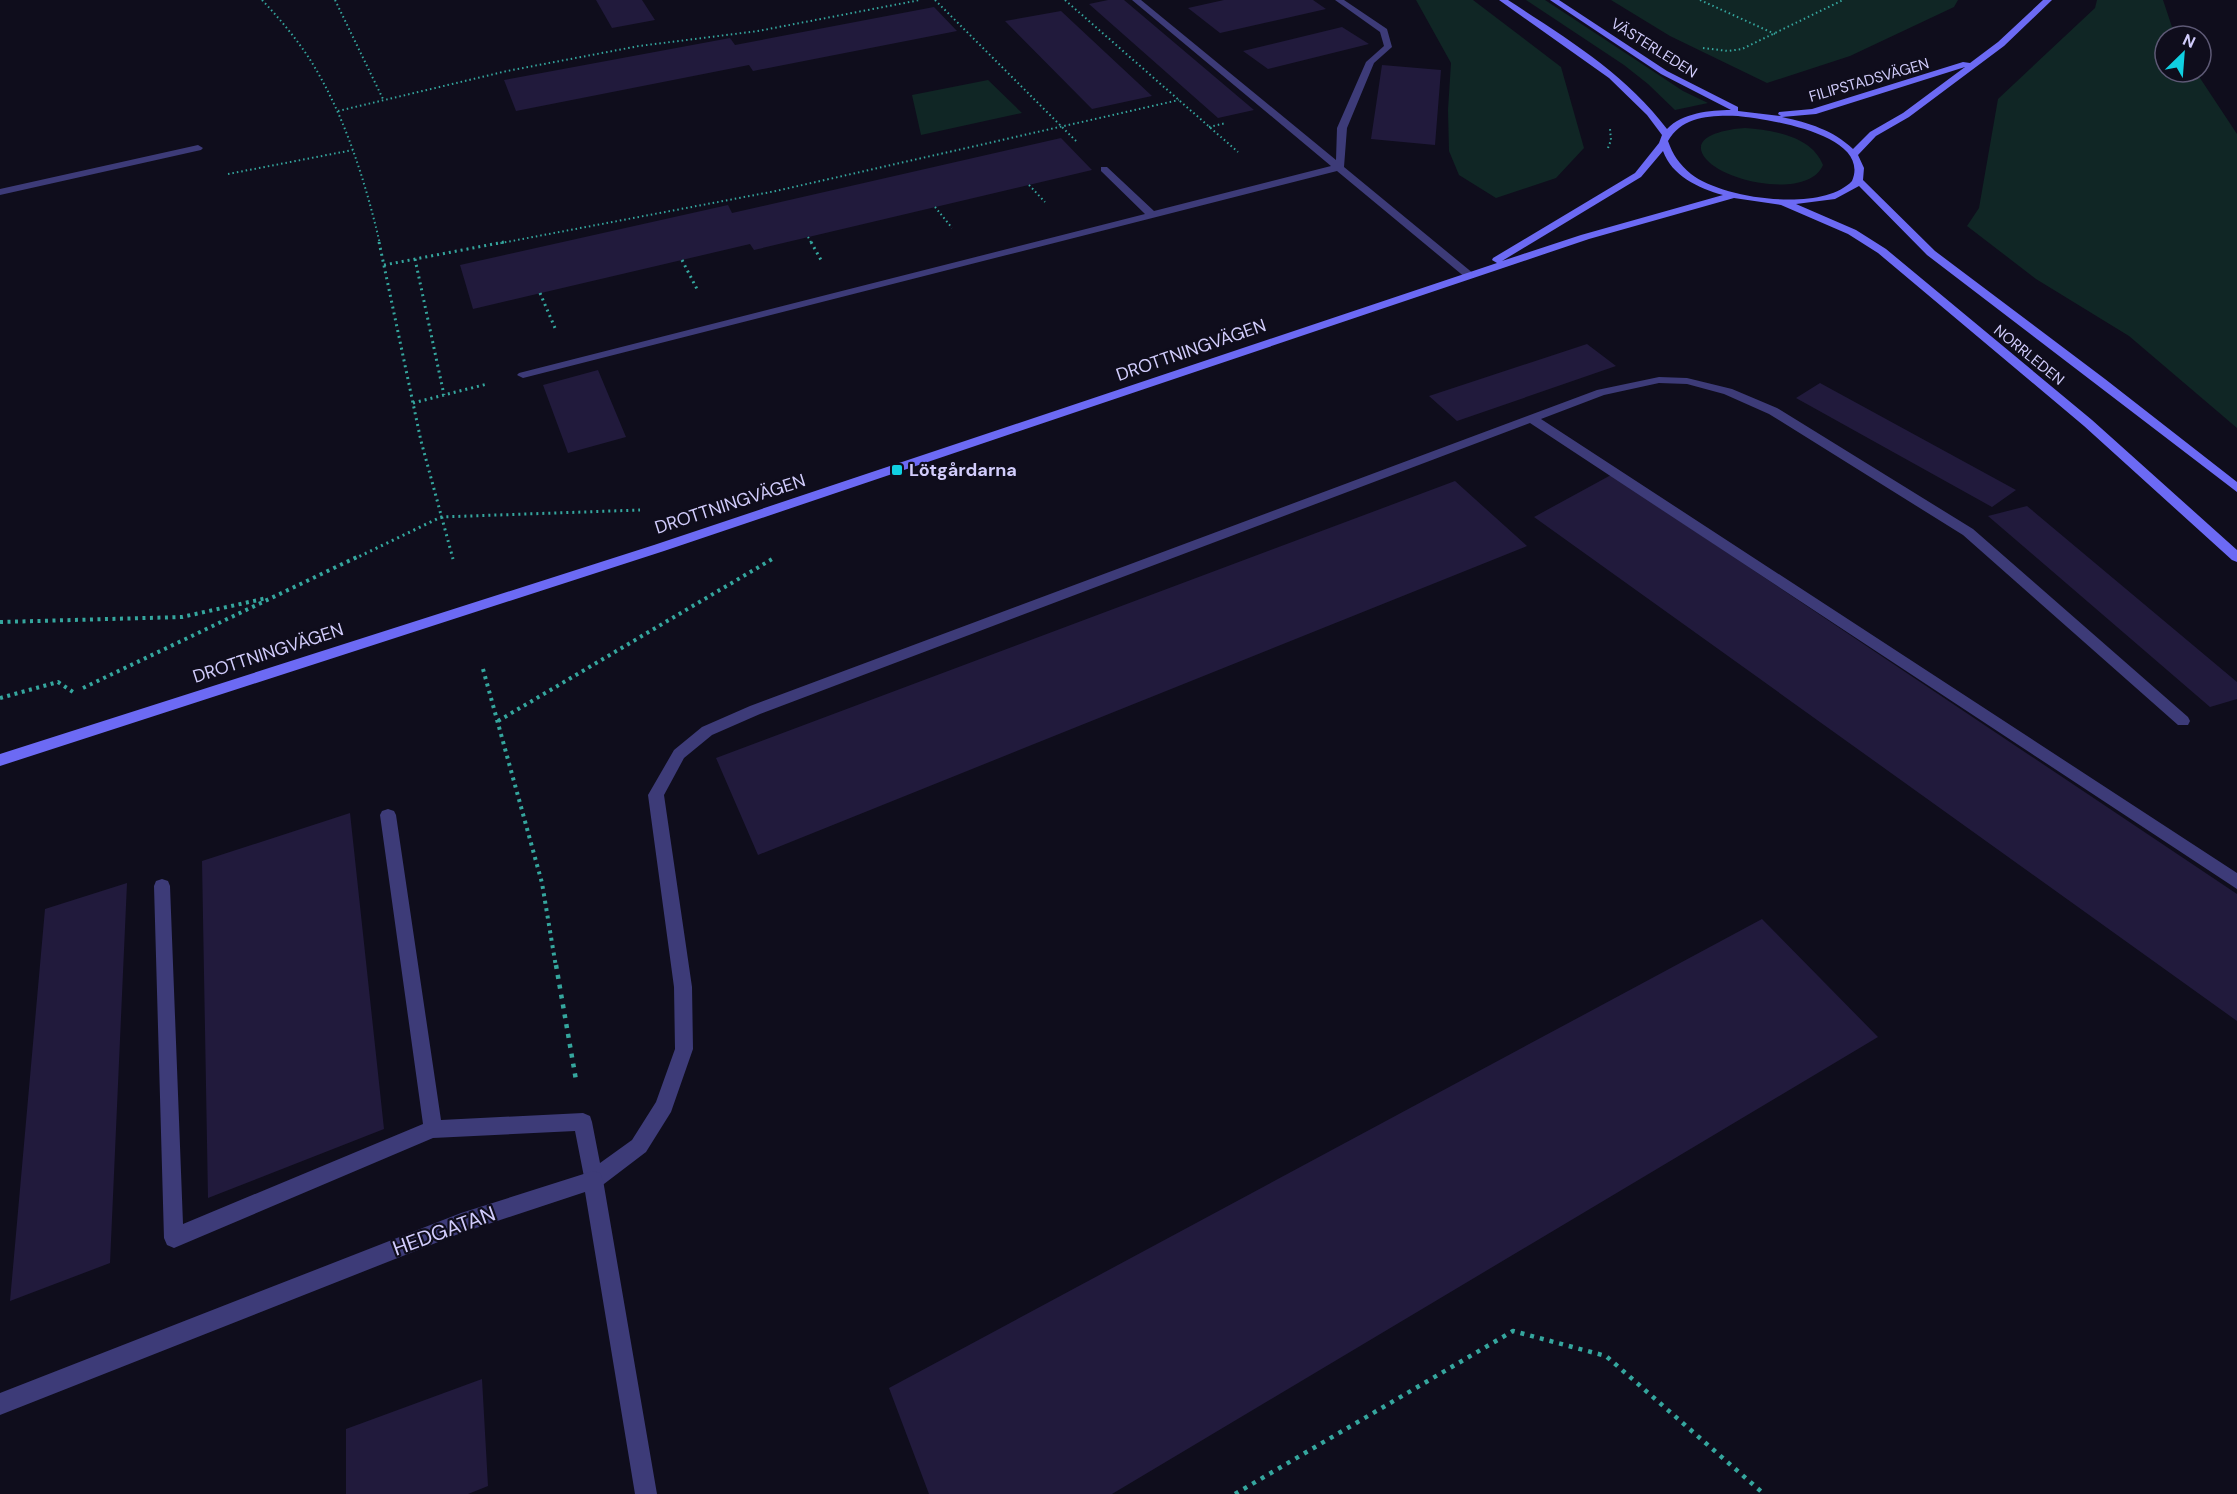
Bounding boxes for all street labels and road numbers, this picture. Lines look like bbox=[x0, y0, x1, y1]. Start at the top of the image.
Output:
street label: VÄSTERLEDEN bbox=[1607, 13, 1701, 83]
street label: FILIPSTADSVÄGEN bbox=[1807, 53, 1931, 107]
street label: DROTTNINGVÄGEN bbox=[1113, 313, 1269, 387]
street label: NORRLEDEN bbox=[1990, 320, 2068, 390]
street label: DROTTNINGVÄGEN bbox=[652, 468, 808, 540]
street label: DROTTNINGVÄGEN bbox=[190, 617, 346, 689]
street label: HEDGATAN bbox=[389, 1199, 499, 1263]

